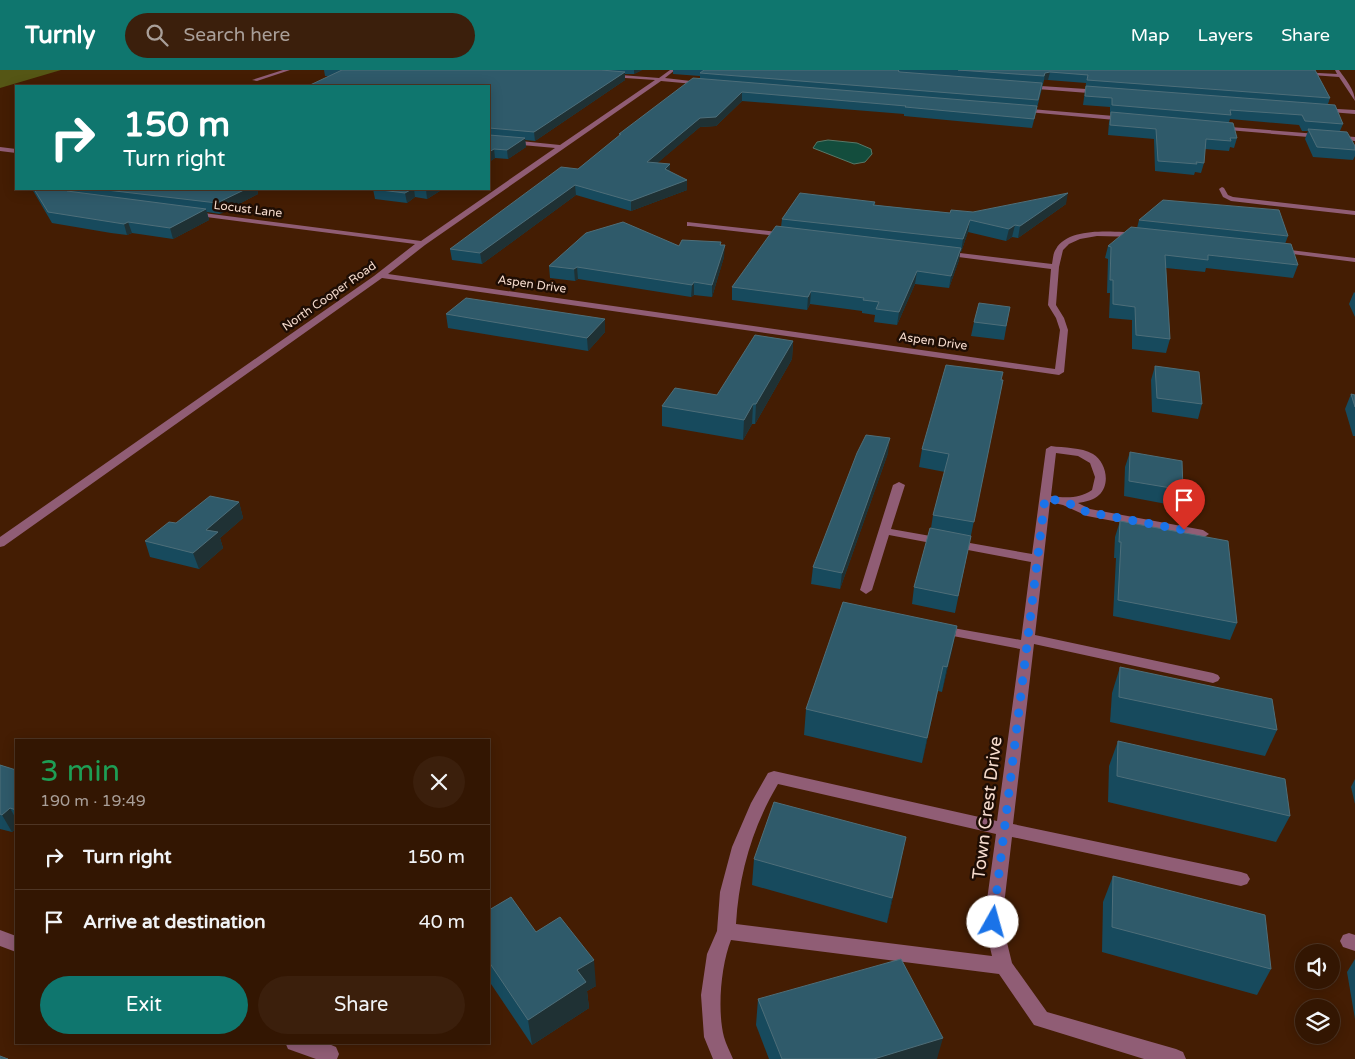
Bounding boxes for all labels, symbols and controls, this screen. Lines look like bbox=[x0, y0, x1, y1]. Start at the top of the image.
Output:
search box bbox=[125, 13, 475, 58]
text: Turnly bbox=[25, 21, 95, 50]
icon: search bbox=[143, 21, 171, 49]
text: Search here bbox=[183, 24, 290, 46]
text: Map bbox=[1131, 24, 1170, 46]
text: Layers bbox=[1198, 24, 1253, 46]
text: Share bbox=[1281, 24, 1330, 46]
text: 150 m bbox=[123, 104, 230, 146]
icon: right bbox=[40, 105, 105, 170]
text: Turn right bbox=[123, 146, 225, 172]
street label: Locust Lane bbox=[213, 198, 283, 220]
street label: North Cooper Road bbox=[279, 258, 379, 334]
street label: Aspen Drive bbox=[497, 272, 567, 296]
street label: Aspen Drive bbox=[898, 329, 968, 353]
pin bbox=[1163, 479, 1205, 530]
icon: arrive bbox=[1170, 486, 1198, 514]
street label: Town Crest Drive bbox=[967, 735, 1007, 881]
text: 3 min bbox=[40, 753, 120, 790]
button: close bbox=[413, 756, 465, 808]
text: 190 m · 19:49 bbox=[40, 791, 146, 811]
icon: right bbox=[40, 843, 68, 871]
text: Turn right bbox=[83, 846, 171, 868]
text: 150 m bbox=[407, 846, 465, 868]
position arrow bbox=[966, 895, 1018, 947]
icon: arrive bbox=[40, 908, 68, 936]
text: Arrive at destination bbox=[83, 911, 266, 933]
text: 40 m bbox=[419, 911, 465, 933]
map controls bbox=[1295, 944, 1340, 1044]
button: sound bbox=[1295, 944, 1340, 989]
button: Exit bbox=[40, 976, 248, 1034]
button: Share bbox=[258, 976, 465, 1034]
button: layers bbox=[1295, 999, 1340, 1044]

